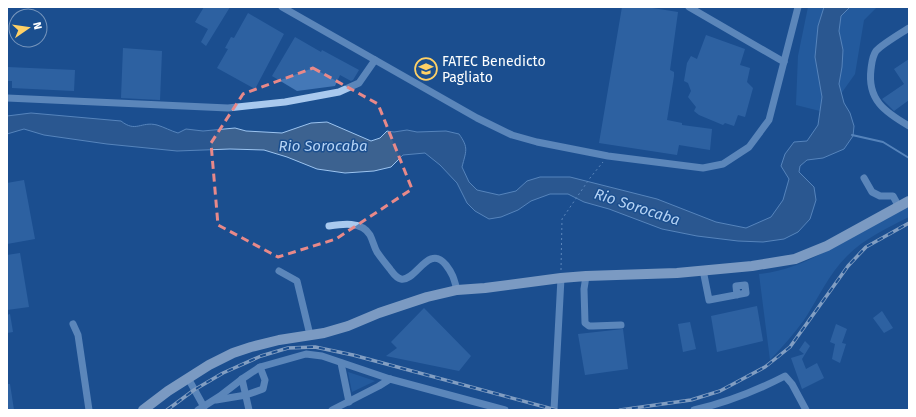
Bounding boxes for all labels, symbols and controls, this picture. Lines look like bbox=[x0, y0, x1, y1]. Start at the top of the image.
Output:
north arrow bbox=[8, 8, 48, 48]
text: N bbox=[30, 21, 44, 31]
place label: FATEC Benedicto Pagliato bbox=[442, 53, 546, 86]
school or university icon: FATEC Benedicto Pagliato bbox=[413, 56, 439, 82]
water label: Rio Sorocaba bbox=[279, 137, 367, 155]
water label: Rio Sorocaba bbox=[592, 185, 682, 229]

